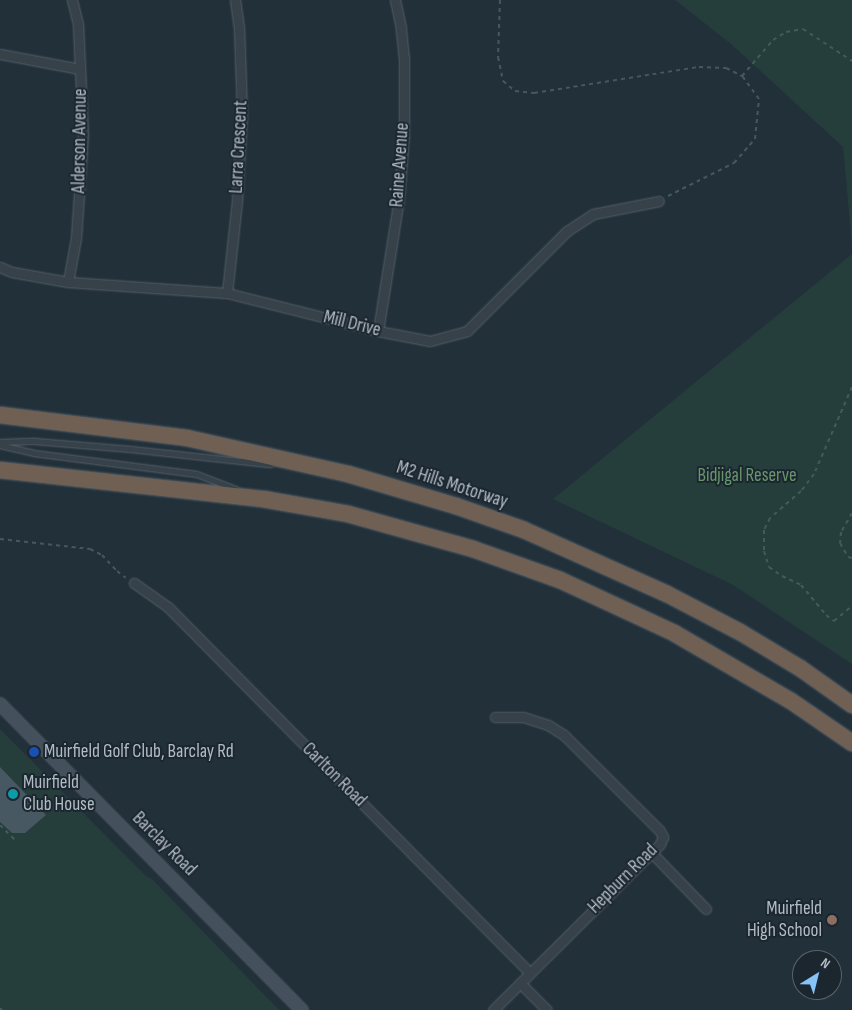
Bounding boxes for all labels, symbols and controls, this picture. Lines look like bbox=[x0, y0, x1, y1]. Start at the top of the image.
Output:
street label: Alderson Avenue bbox=[68, 88, 92, 194]
street label: Larra Crescent bbox=[225, 100, 253, 194]
street label: Raine Avenue bbox=[386, 122, 414, 208]
street label: Mill Drive bbox=[321, 306, 383, 342]
street label: M2 Hills Motorway bbox=[394, 456, 510, 514]
park label: Bidjigal Reserve bbox=[697, 465, 797, 487]
street label: Carlton Road bbox=[297, 738, 371, 812]
place label: Muirfield Golf Club, Barclay Rd bbox=[44, 741, 234, 763]
marker: Muirfield Golf Club, Barclay Rd bbox=[28, 746, 40, 758]
place label: Muirfield Club House bbox=[23, 772, 95, 816]
marker: Muirfield Club House bbox=[7, 788, 19, 800]
street label: Barclay Road bbox=[127, 807, 201, 881]
street label: Hepburn Road bbox=[583, 839, 663, 919]
place label: Muirfield High School bbox=[747, 898, 822, 942]
marker: Muirfield High School bbox=[826, 914, 838, 926]
north arrow bbox=[792, 950, 842, 1000]
text: N bbox=[817, 954, 834, 972]

